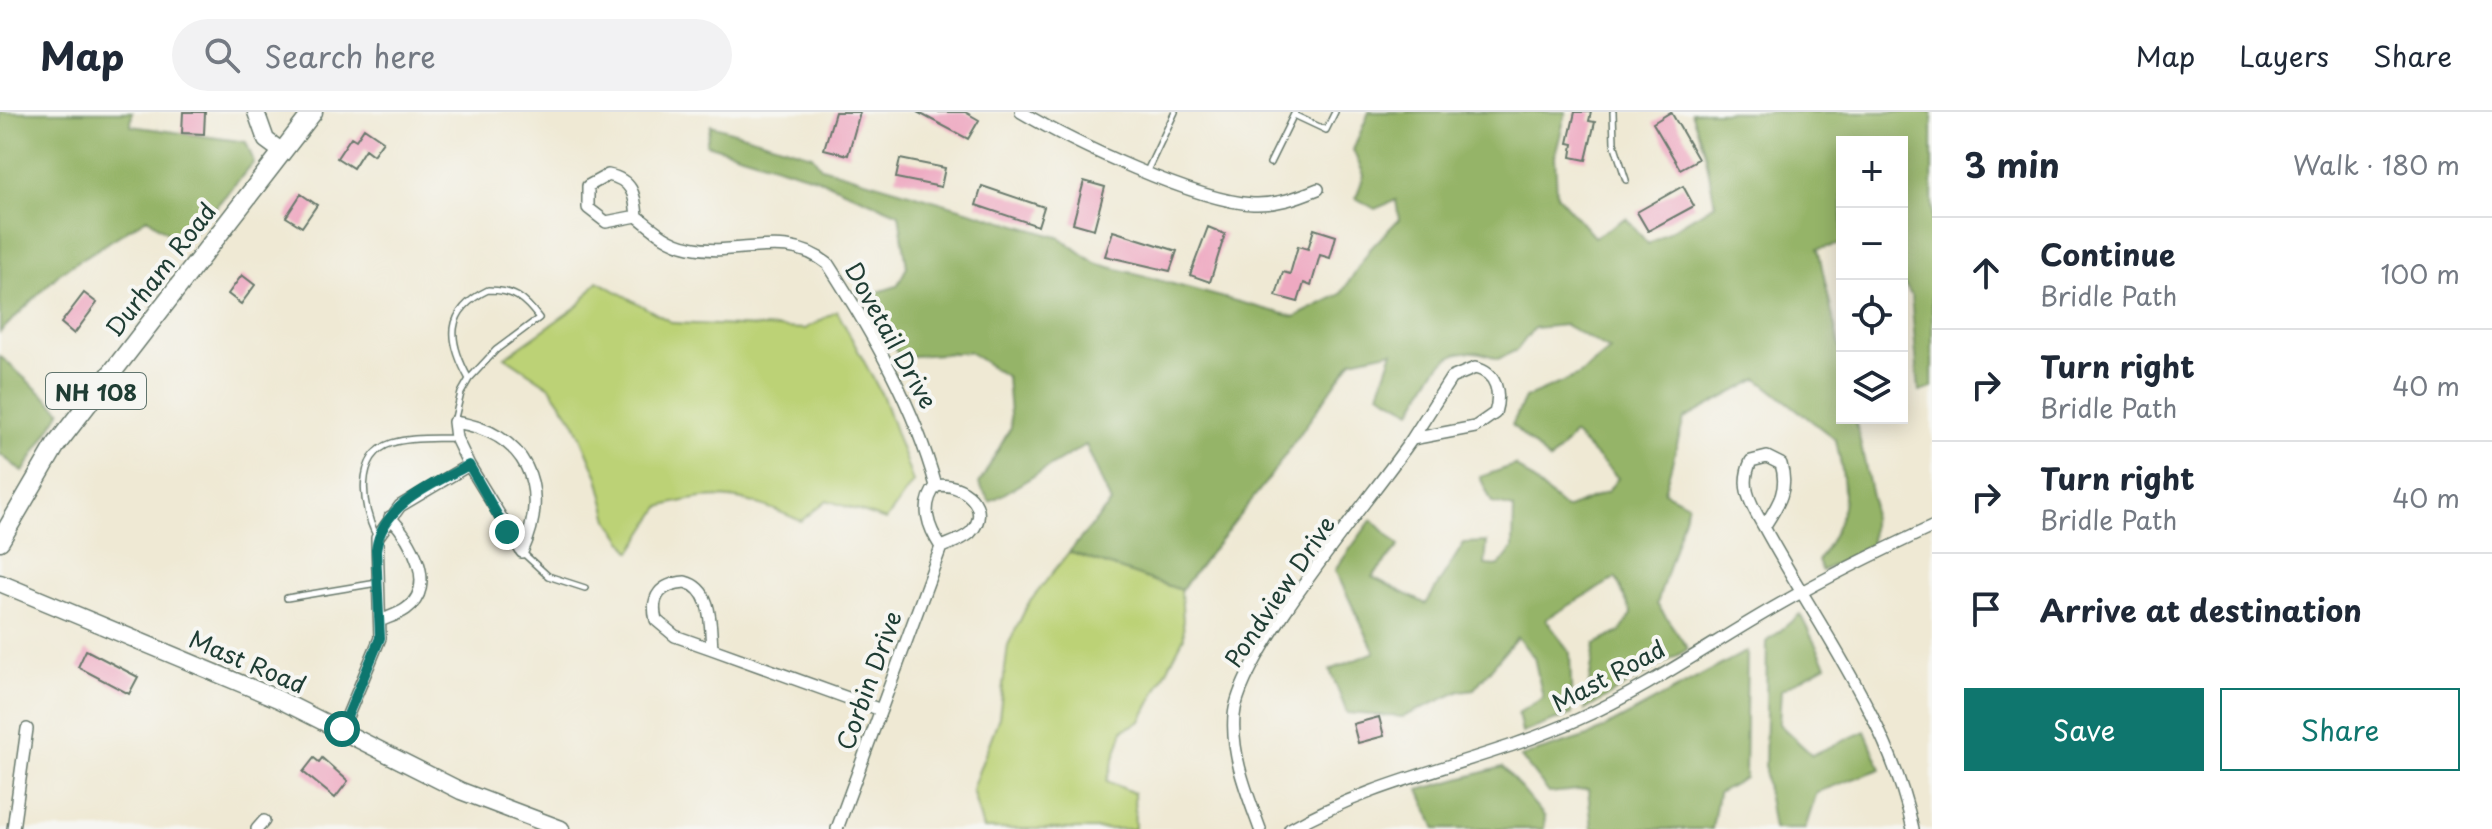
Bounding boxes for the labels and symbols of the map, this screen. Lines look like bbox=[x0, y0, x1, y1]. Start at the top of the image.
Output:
street label: Durham Road bbox=[96, 194, 224, 344]
street label: Dovetail Drive bbox=[837, 255, 947, 415]
road number: NH 108 bbox=[46, 373, 146, 409]
street label: Pondview Drive bbox=[1215, 508, 1343, 674]
route end bbox=[489, 514, 525, 550]
street label: Corbin Drive bbox=[826, 605, 910, 755]
street label: Mast Road bbox=[184, 620, 312, 702]
street label: Mast Road bbox=[1545, 630, 1671, 720]
route start bbox=[324, 711, 360, 747]

